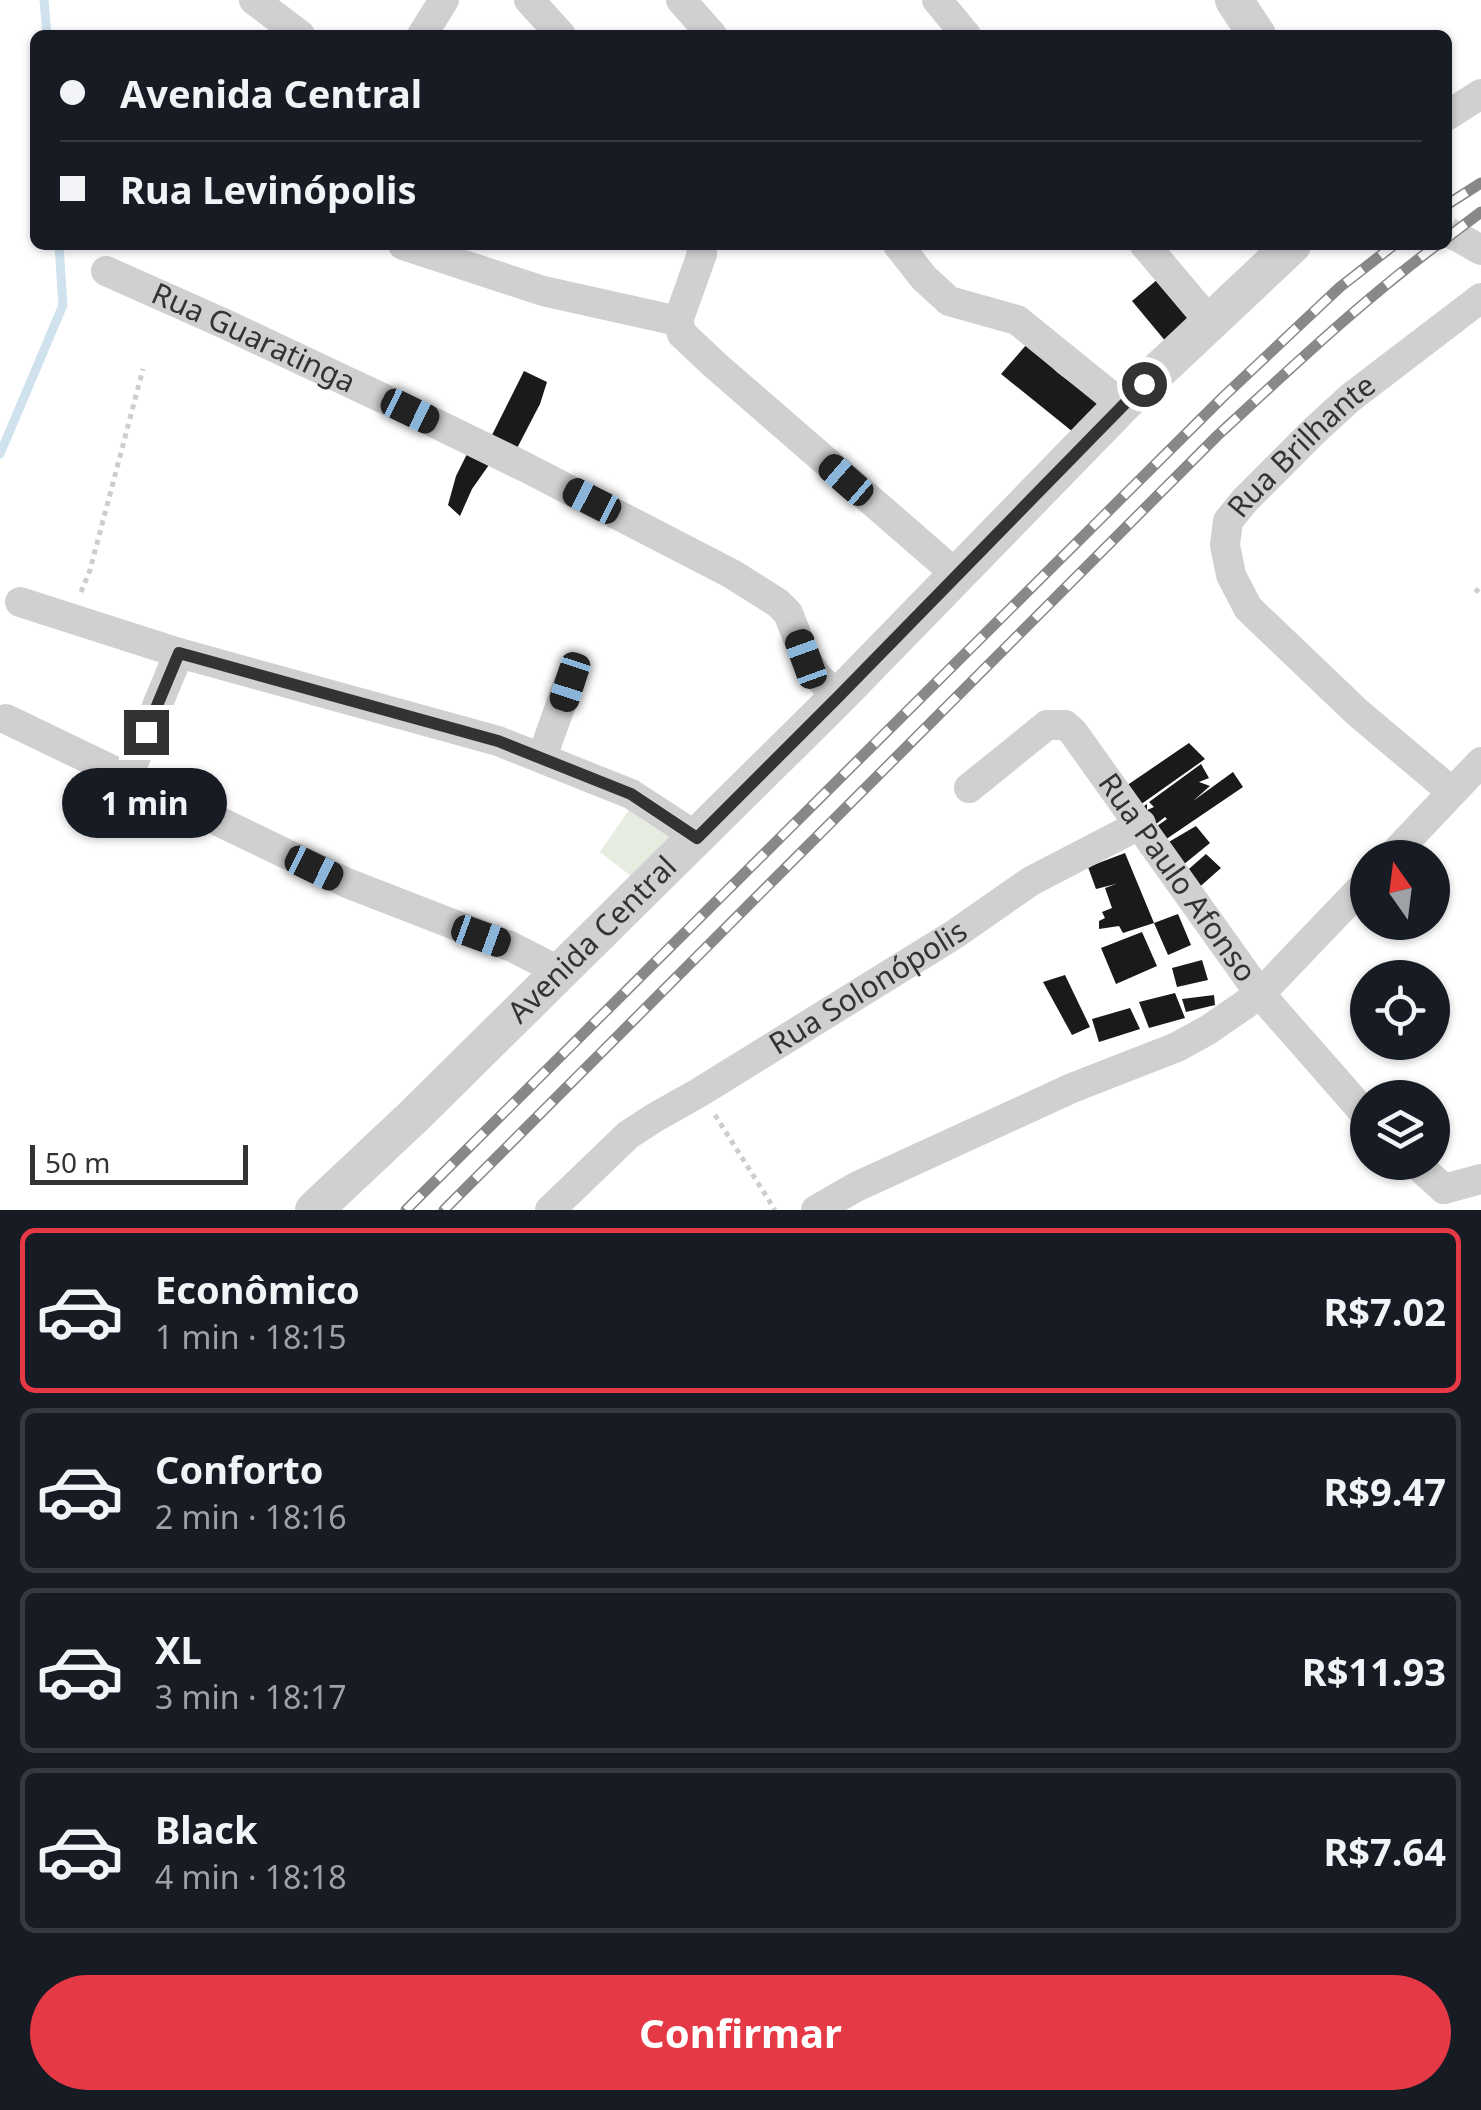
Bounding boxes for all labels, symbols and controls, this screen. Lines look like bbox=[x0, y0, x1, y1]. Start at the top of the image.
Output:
text: Avenida Central bbox=[120, 67, 422, 119]
text: Rua Levinópolis bbox=[120, 163, 416, 215]
street label: Rua Guaratinga bbox=[146, 272, 363, 402]
route start bbox=[1122, 362, 1167, 407]
street label: Rua Brilhante bbox=[1217, 364, 1383, 525]
car bbox=[376, 384, 444, 438]
car bbox=[814, 449, 878, 511]
car bbox=[558, 474, 626, 528]
car bbox=[782, 626, 830, 692]
car bbox=[546, 649, 594, 715]
route end bbox=[124, 710, 169, 755]
street label: Rua Paulo Afonso bbox=[1090, 764, 1267, 990]
callout: 1 min bbox=[64, 767, 228, 837]
text: 1 min bbox=[100, 781, 189, 824]
north arrow bbox=[1350, 840, 1450, 940]
map controls bbox=[1350, 840, 1450, 1180]
car bbox=[280, 841, 348, 895]
street label: Avenida Central bbox=[498, 846, 685, 1031]
street label: Rua Solonópolis bbox=[761, 910, 975, 1063]
car bbox=[448, 912, 514, 960]
button: locate bbox=[1350, 960, 1450, 1060]
button: layers bbox=[1350, 1080, 1450, 1180]
scale bar bbox=[30, 1140, 248, 1184]
text: 50 m bbox=[45, 1143, 111, 1181]
text: Econômico bbox=[155, 1263, 360, 1315]
icon: car bbox=[35, 1266, 125, 1356]
text: R$7.02 bbox=[1323, 1285, 1446, 1337]
text: 1 min · 18:15 bbox=[155, 1315, 347, 1358]
text: Conforto bbox=[155, 1443, 324, 1495]
icon: car bbox=[35, 1446, 125, 1536]
text: R$9.47 bbox=[1323, 1465, 1446, 1517]
text: 2 min · 18:16 bbox=[155, 1495, 347, 1538]
text: XL bbox=[155, 1623, 202, 1675]
icon: car bbox=[35, 1626, 125, 1716]
text: R$11.93 bbox=[1302, 1645, 1446, 1697]
text: 3 min · 18:17 bbox=[155, 1675, 347, 1718]
text: Black bbox=[155, 1803, 258, 1855]
icon: car bbox=[35, 1806, 125, 1896]
text: R$7.64 bbox=[1323, 1825, 1446, 1877]
text: 4 min · 18:18 bbox=[155, 1855, 347, 1898]
button: Confirmar bbox=[30, 1975, 1451, 2090]

